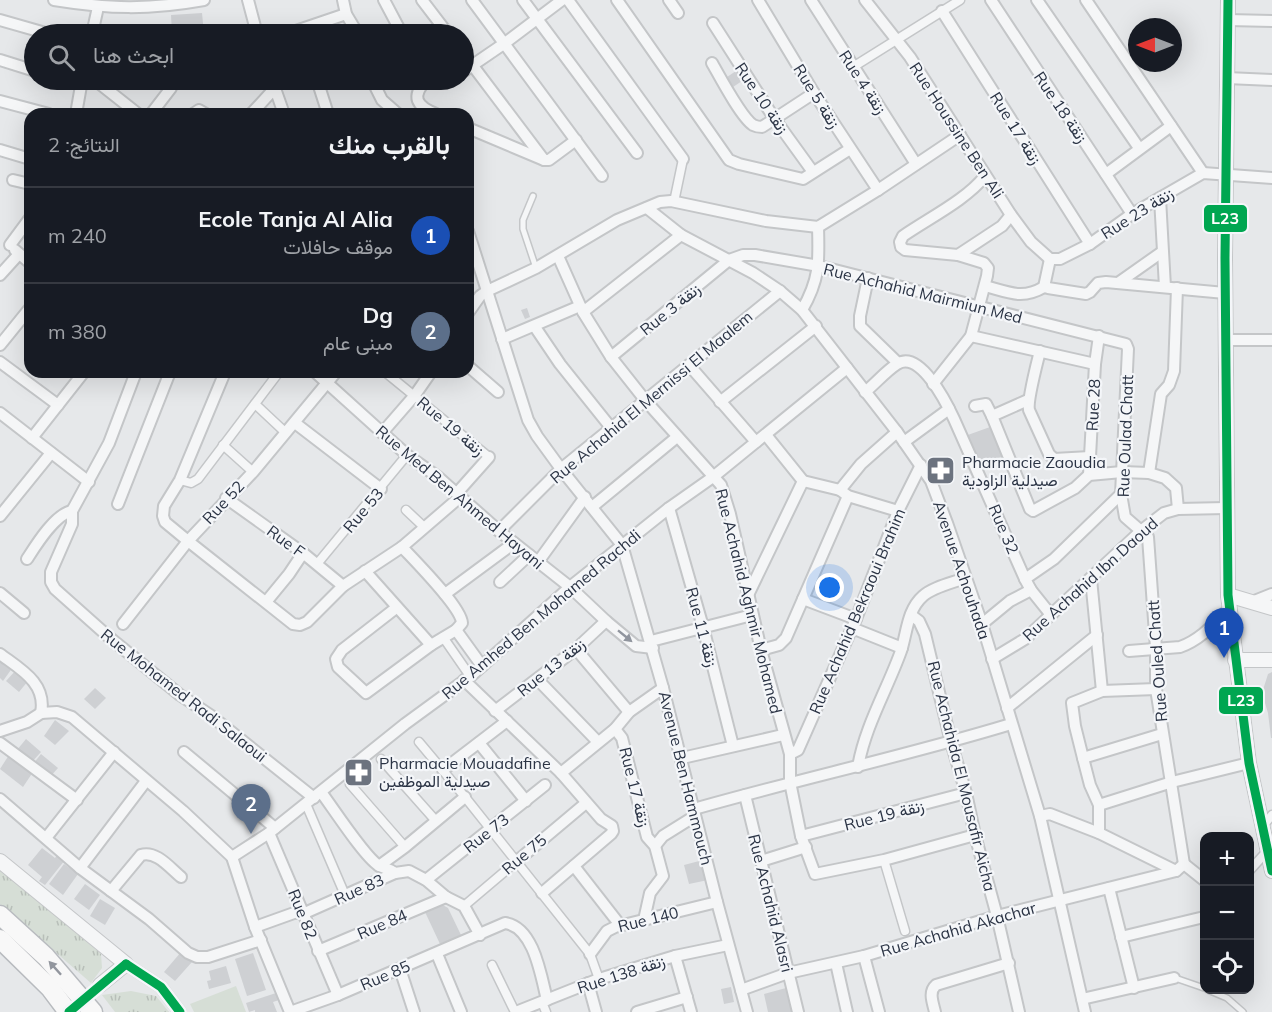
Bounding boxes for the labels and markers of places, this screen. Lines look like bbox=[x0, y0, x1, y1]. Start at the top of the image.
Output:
place label: Pharmacie Zaoudia صيدلية الزاودية bbox=[962, 452, 1106, 491]
pharmacy icon: Pharmacie Zaoudia صيدلية الزاودية bbox=[925, 455, 957, 487]
pin: 1 bbox=[1204, 608, 1244, 658]
place label: Pharmacie Mouadafine صيدلية الموظفين bbox=[379, 753, 551, 792]
pharmacy icon: Pharmacie Mouadafine صيدلية الموظفين bbox=[342, 756, 374, 788]
pin: 2 bbox=[232, 784, 270, 834]

